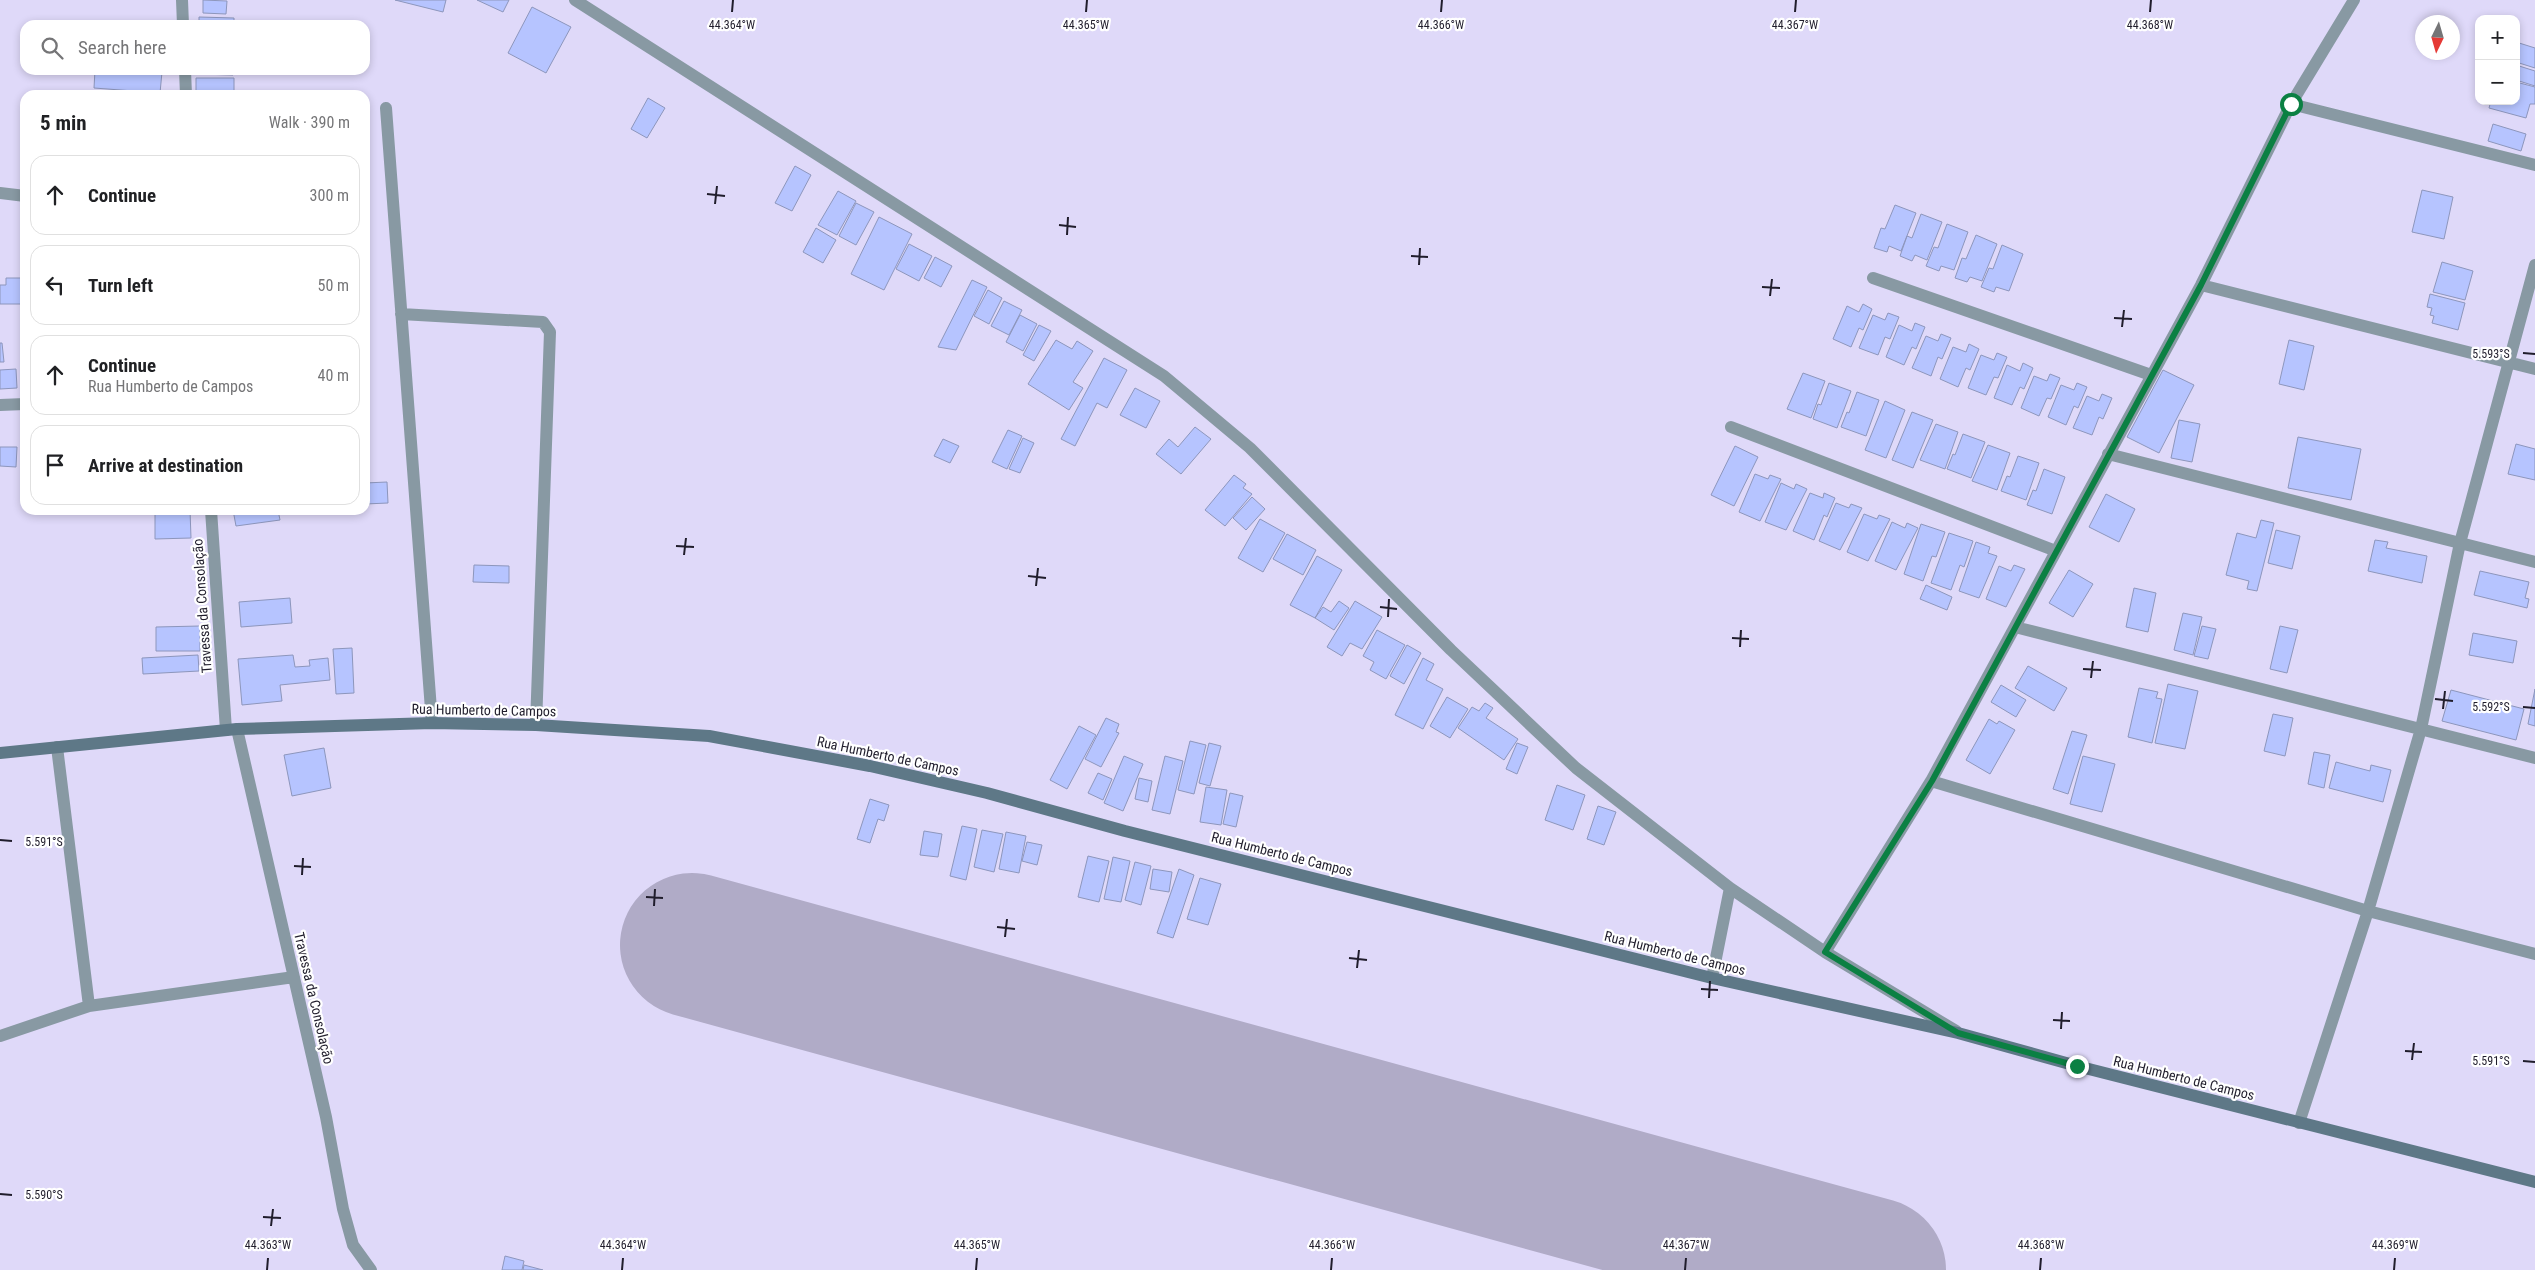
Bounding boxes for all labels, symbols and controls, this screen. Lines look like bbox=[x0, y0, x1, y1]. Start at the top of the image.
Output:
north arrow bbox=[2415, 15, 2460, 60]
map controls bbox=[2475, 15, 2520, 105]
button: + bbox=[2475, 15, 2520, 60]
text: 44.364°W bbox=[709, 18, 755, 32]
text: 44.365°W bbox=[1063, 18, 1109, 32]
text: 44.366°W bbox=[1418, 18, 1464, 32]
text: 44.367°W bbox=[1772, 18, 1818, 32]
text: 44.368°W bbox=[2127, 18, 2173, 32]
search box bbox=[20, 20, 370, 75]
icon: search bbox=[38, 34, 66, 62]
text: Search here bbox=[78, 36, 166, 59]
button: − bbox=[2475, 60, 2520, 105]
route start bbox=[2280, 93, 2303, 116]
text: 5 min bbox=[40, 111, 87, 135]
text: Walk · 390 m bbox=[269, 113, 350, 132]
icon: ahead bbox=[41, 181, 69, 209]
text: Continue bbox=[88, 184, 156, 207]
text: 300 m bbox=[310, 186, 349, 205]
icon: left bbox=[41, 271, 69, 299]
text: Turn left bbox=[88, 274, 153, 297]
text: 50 m bbox=[317, 276, 349, 295]
text: 5.593°S bbox=[2472, 347, 2510, 361]
text: Continue bbox=[88, 354, 156, 377]
icon: ahead bbox=[41, 361, 69, 389]
text: 40 m bbox=[317, 366, 349, 385]
text: Rua Humberto de Campos bbox=[88, 377, 253, 396]
icon: arrive bbox=[41, 451, 69, 479]
text: Arrive at destination bbox=[88, 454, 243, 477]
street label: Travessa da Consolação bbox=[189, 538, 215, 674]
text: 5.592°S bbox=[2472, 700, 2510, 714]
street label: Rua Humberto de Campos bbox=[412, 701, 556, 719]
street label: Rua Humberto de Campos bbox=[816, 733, 960, 779]
street label: Rua Humberto de Campos bbox=[1210, 829, 1354, 879]
text: 5.591°S bbox=[25, 835, 63, 849]
street label: Rua Humberto de Campos bbox=[1603, 928, 1747, 978]
street label: Travessa da Consolação bbox=[291, 931, 337, 1065]
street label: Rua Humberto de Campos bbox=[2112, 1053, 2256, 1103]
text: 5.591°S bbox=[2472, 1054, 2510, 1068]
route end bbox=[2066, 1055, 2089, 1078]
text: 5.590°S bbox=[25, 1188, 63, 1202]
text: 44.363°W bbox=[245, 1238, 291, 1252]
text: 44.364°W bbox=[600, 1238, 646, 1252]
text: 44.365°W bbox=[954, 1238, 1000, 1252]
text: 44.366°W bbox=[1309, 1238, 1355, 1252]
text: 44.367°W bbox=[1663, 1238, 1709, 1252]
text: 44.368°W bbox=[2018, 1238, 2064, 1252]
text: 44.369°W bbox=[2372, 1238, 2418, 1252]

